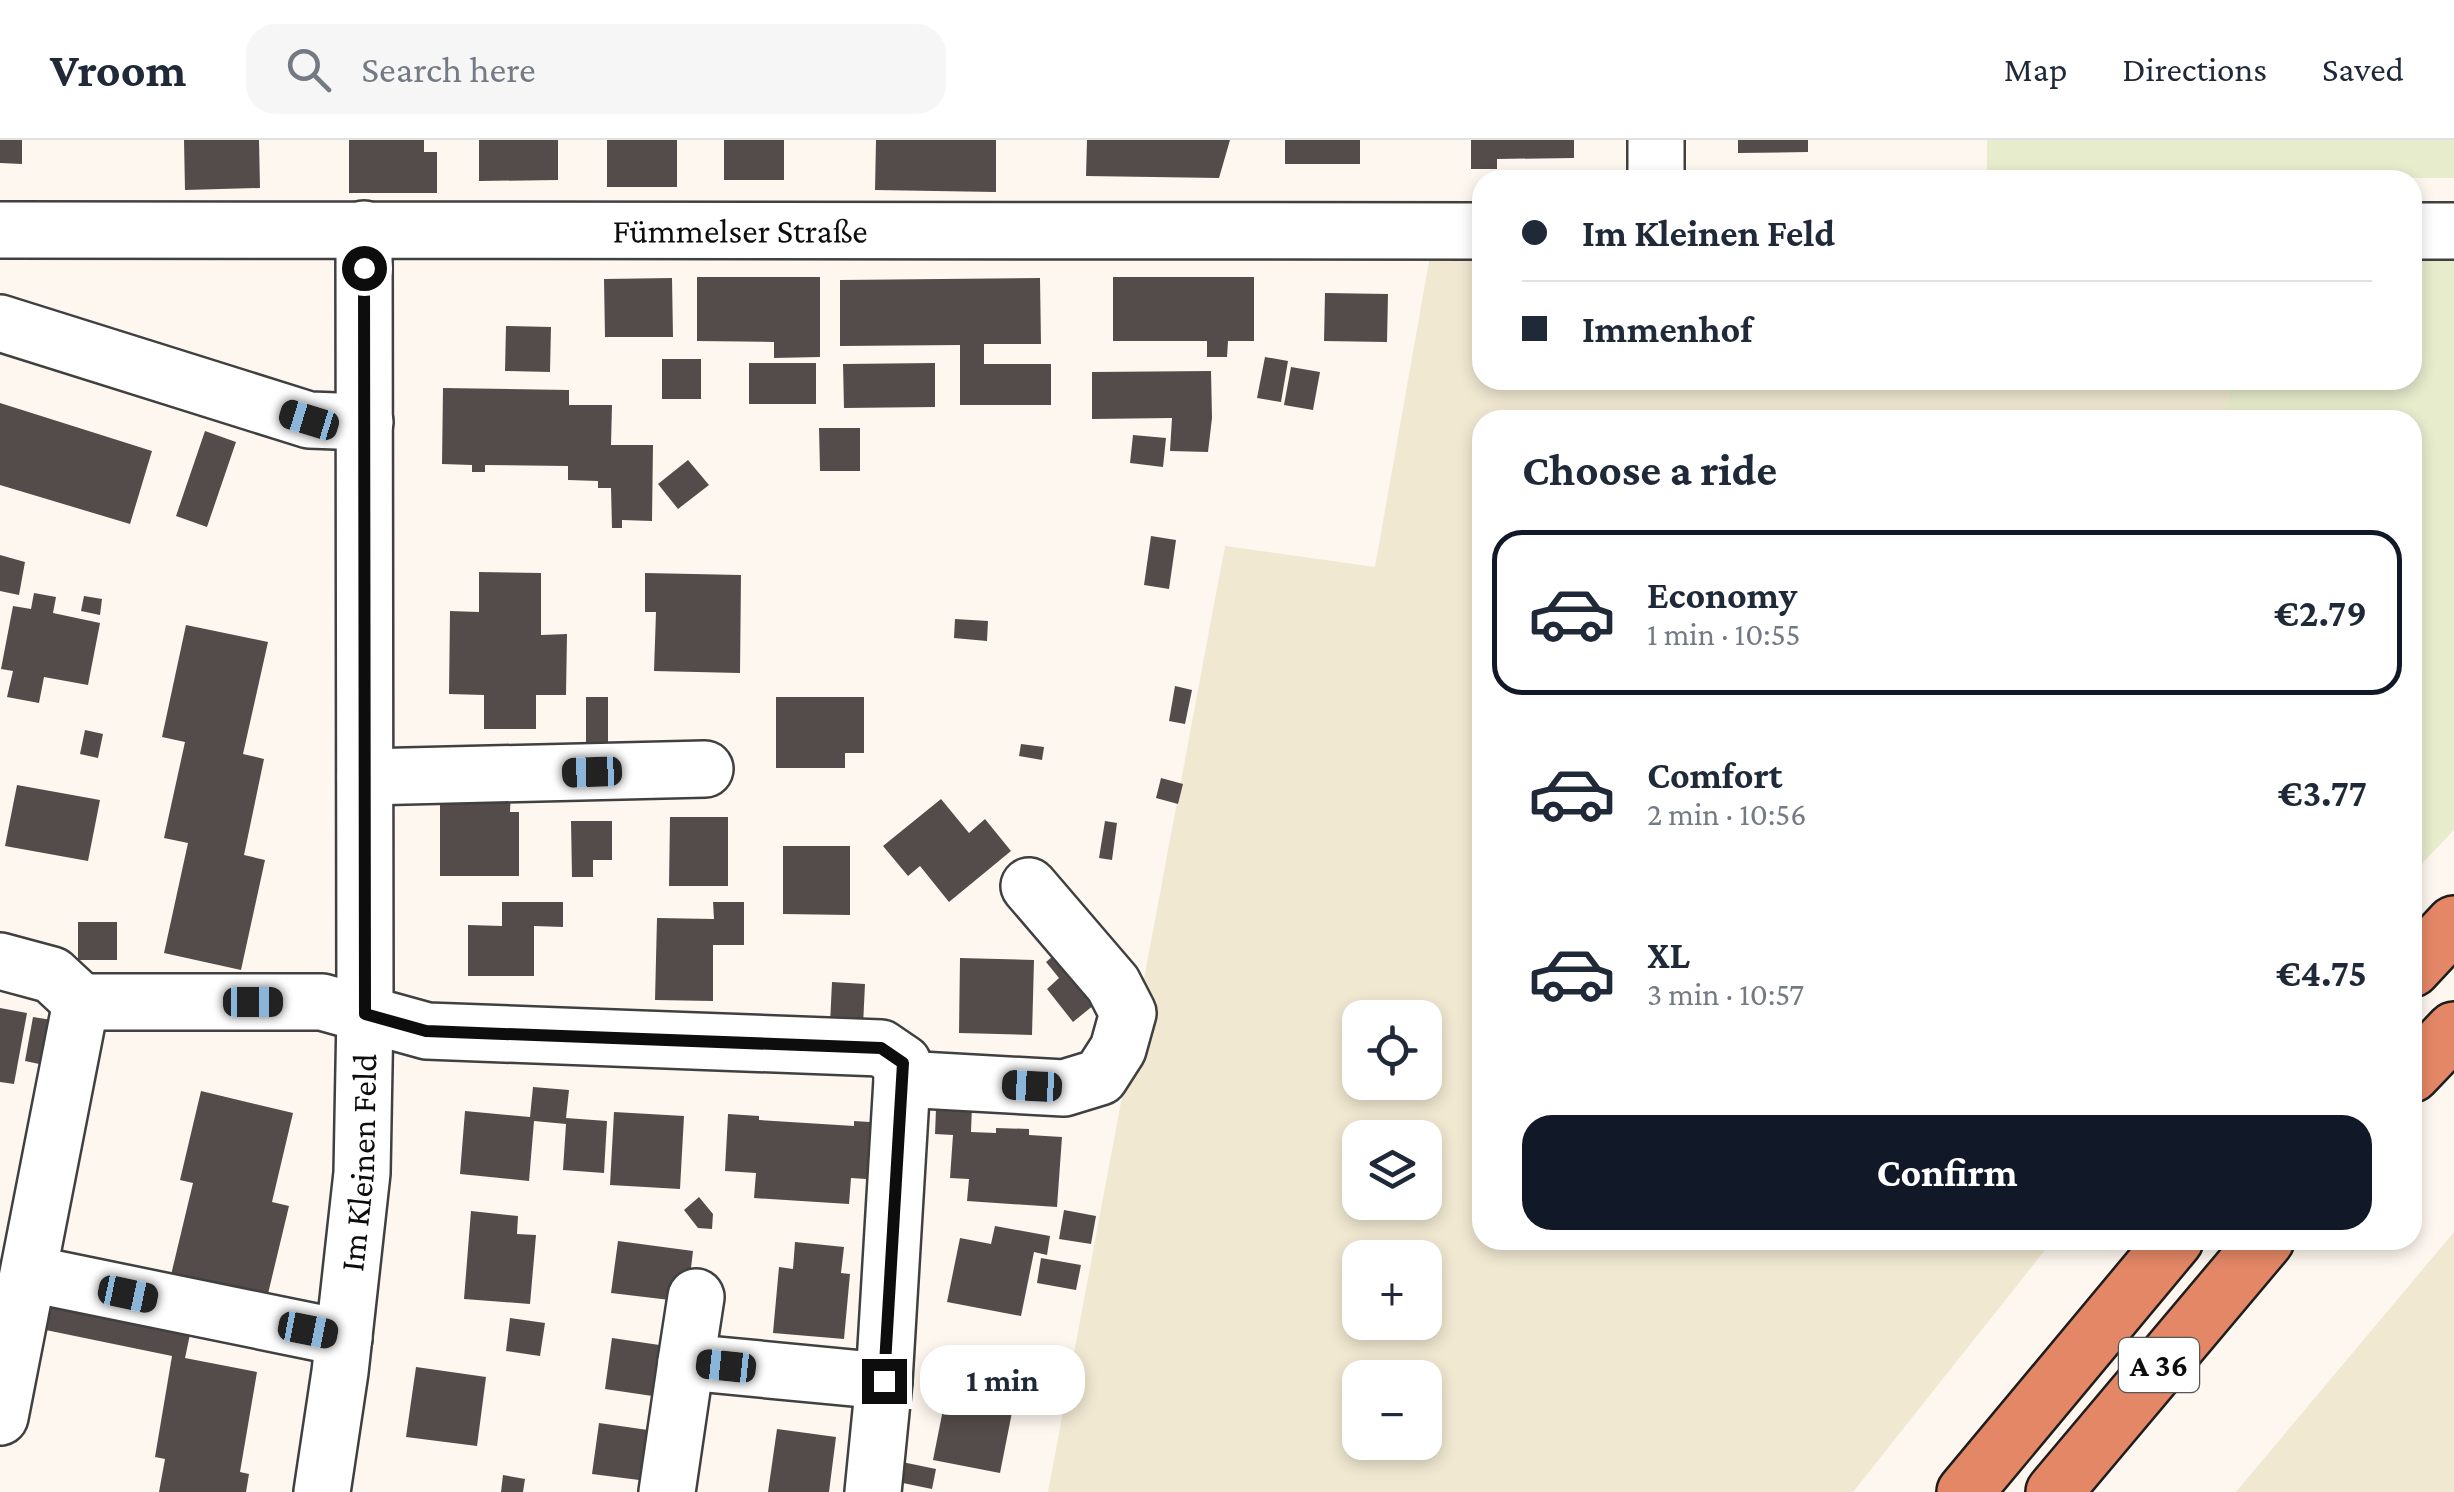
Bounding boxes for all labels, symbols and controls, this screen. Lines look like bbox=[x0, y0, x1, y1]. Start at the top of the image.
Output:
search box bbox=[246, 24, 946, 114]
icon: search bbox=[281, 42, 336, 97]
text: Vroom bbox=[50, 43, 186, 96]
text: Search here bbox=[361, 48, 536, 90]
text: Map bbox=[2004, 50, 2067, 89]
text: Directions bbox=[2122, 50, 2267, 89]
text: Saved bbox=[2322, 50, 2404, 89]
street label: Fümmelser Straße bbox=[612, 211, 868, 250]
text: Im Kleinen Feld bbox=[1582, 212, 1835, 254]
route start bbox=[342, 246, 387, 291]
text: Immenhof bbox=[1582, 308, 1752, 350]
car bbox=[276, 397, 342, 443]
text: Choose a ride bbox=[1522, 445, 1777, 495]
icon: car bbox=[1527, 568, 1617, 658]
text: Economy bbox=[1647, 574, 1797, 616]
text: €2.79 bbox=[2274, 592, 2367, 634]
text: 1 min · 10:55 bbox=[1647, 616, 1801, 652]
icon: car bbox=[1527, 748, 1617, 838]
text: Comfort bbox=[1647, 754, 1783, 796]
car bbox=[561, 756, 623, 788]
text: €3.77 bbox=[2278, 772, 2367, 814]
text: 2 min · 10:56 bbox=[1647, 796, 1807, 832]
icon: car bbox=[1527, 928, 1617, 1018]
text: XL bbox=[1647, 934, 1690, 976]
text: €4.75 bbox=[2276, 952, 2367, 994]
text: 3 min · 10:57 bbox=[1647, 976, 1804, 1012]
car bbox=[223, 987, 283, 1017]
map controls bbox=[1342, 1000, 1442, 1460]
button: locate bbox=[1342, 1000, 1442, 1100]
street label: Im Kleinen Feld bbox=[332, 1053, 384, 1273]
car bbox=[1001, 1069, 1063, 1103]
button: Confirm bbox=[1522, 1115, 2372, 1230]
button: layers bbox=[1342, 1120, 1442, 1220]
button: + bbox=[1342, 1240, 1442, 1340]
car bbox=[96, 1273, 160, 1315]
car bbox=[276, 1310, 340, 1350]
road number: A 36 bbox=[2119, 1338, 2199, 1392]
callout: 1 min bbox=[919, 1346, 1084, 1416]
car bbox=[695, 1348, 757, 1384]
route end bbox=[862, 1359, 907, 1404]
button: − bbox=[1342, 1360, 1442, 1460]
text: 1 min bbox=[966, 1362, 1039, 1398]

